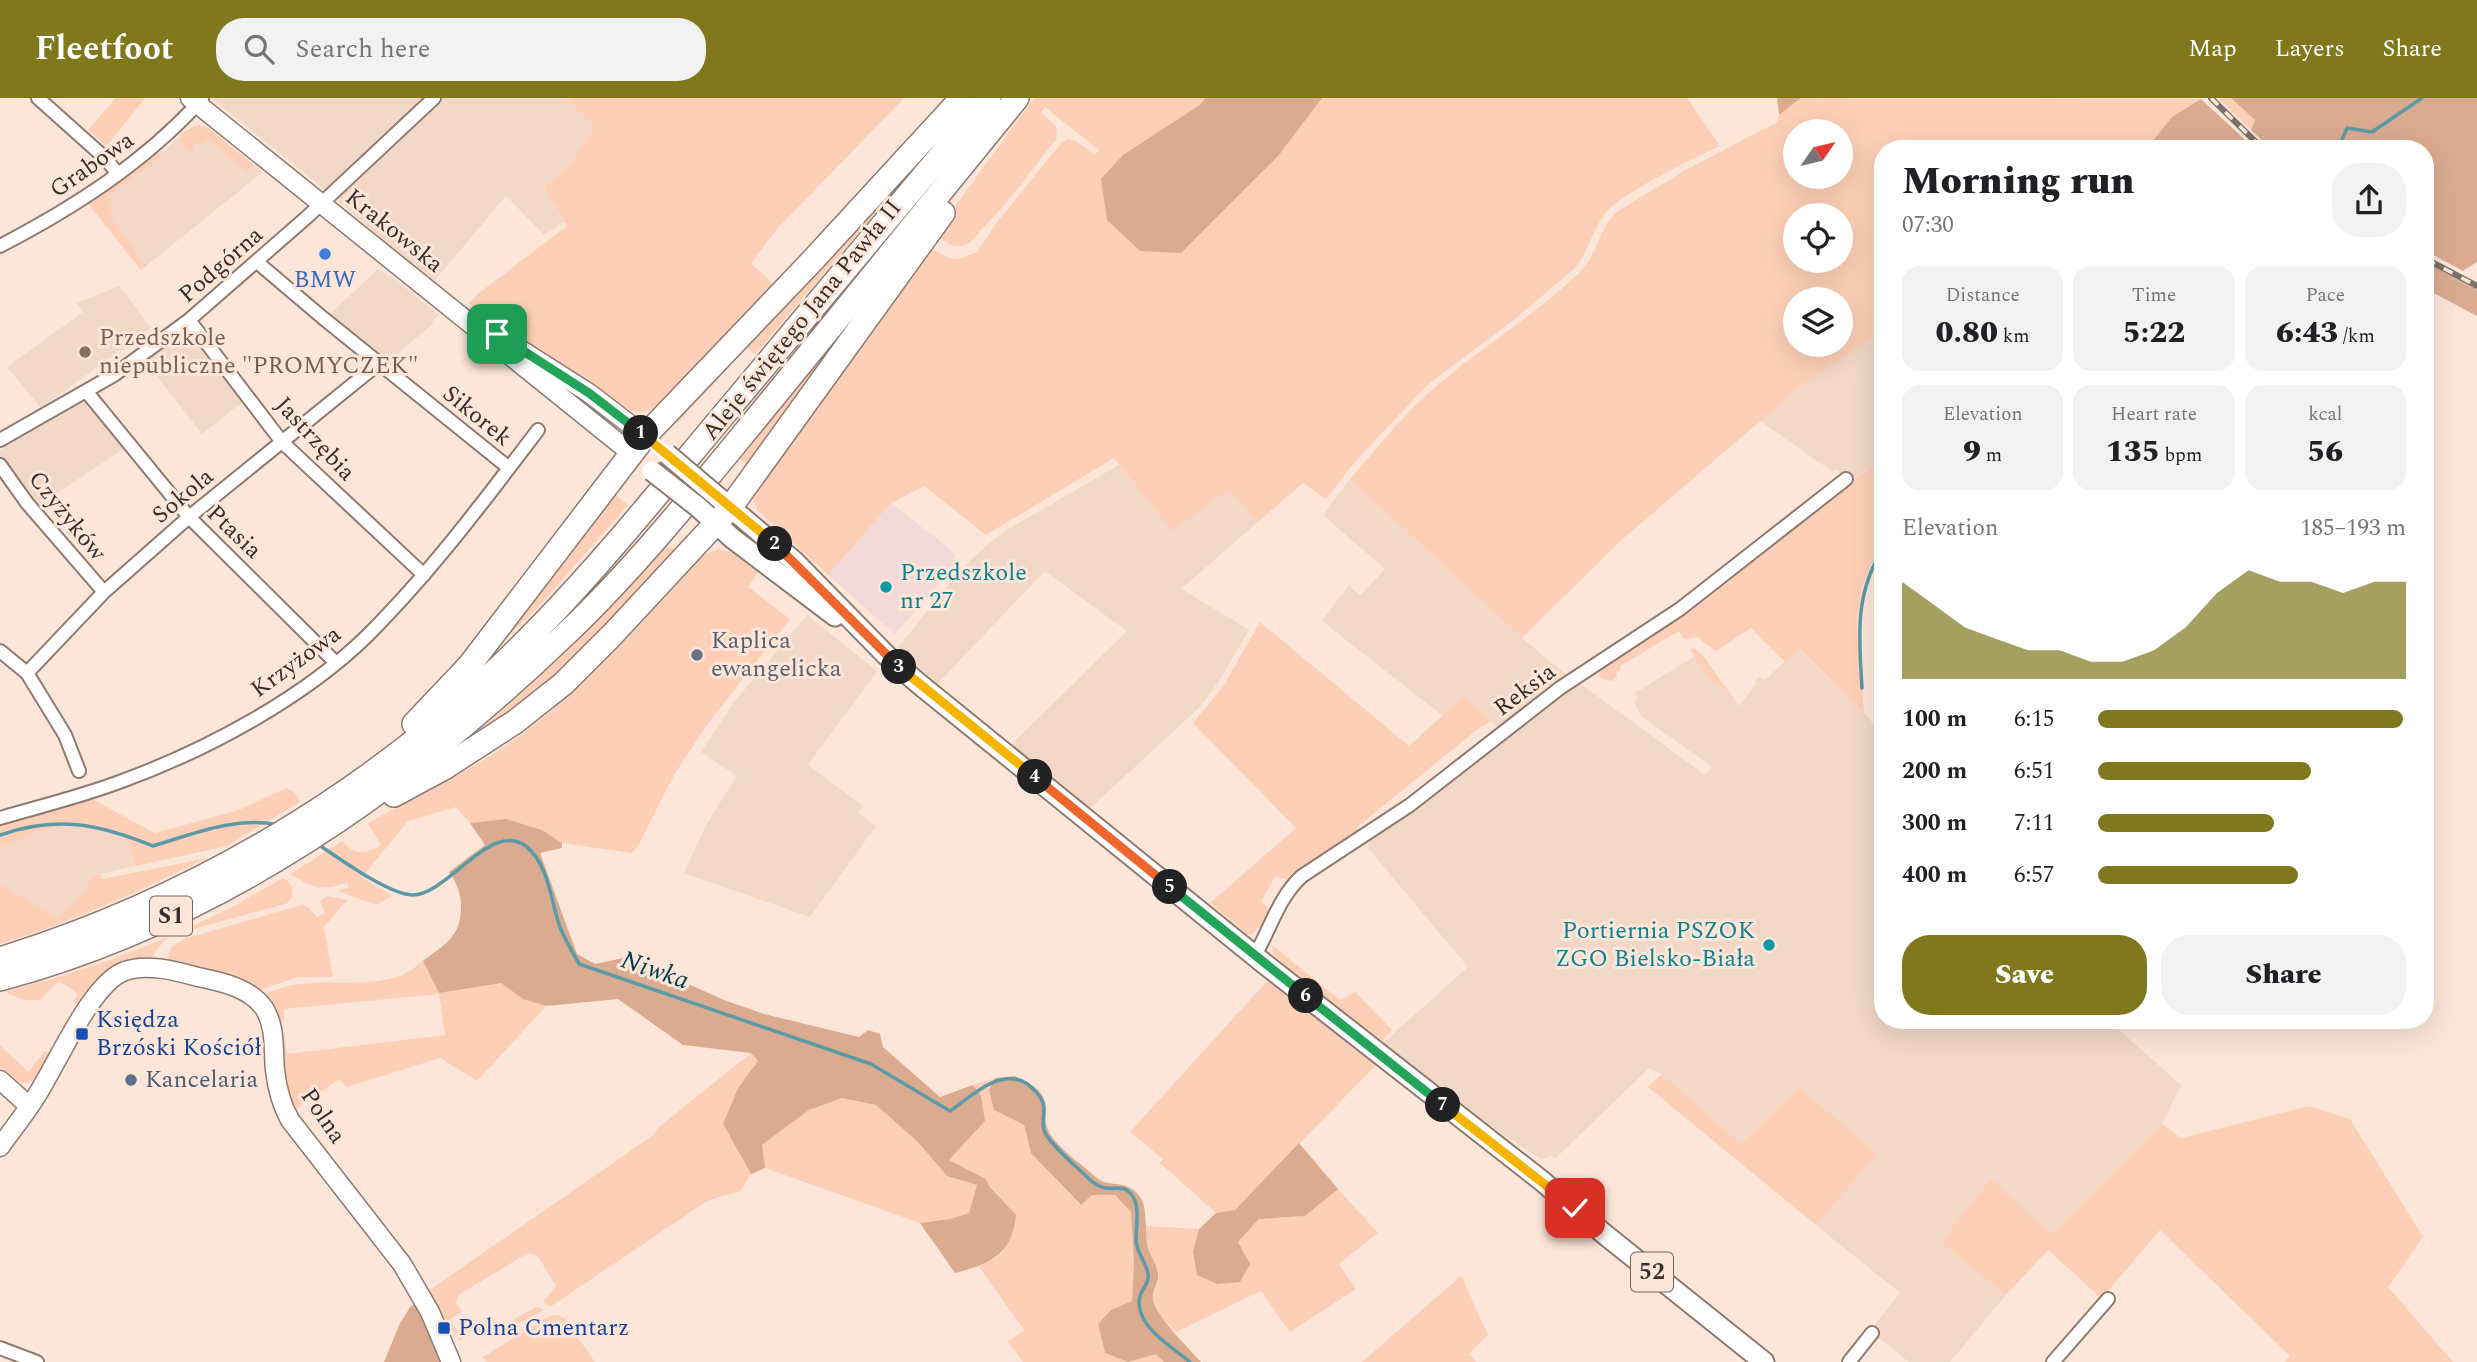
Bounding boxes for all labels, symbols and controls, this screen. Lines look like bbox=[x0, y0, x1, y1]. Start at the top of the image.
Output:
search box bbox=[216, 18, 706, 81]
text: Fleetfoot bbox=[35, 24, 174, 74]
text: Search here bbox=[296, 29, 430, 69]
icon: search bbox=[240, 30, 278, 68]
text: Map bbox=[2188, 31, 2237, 67]
text: Layers bbox=[2275, 31, 2345, 67]
text: Share bbox=[2383, 31, 2442, 67]
north arrow bbox=[1783, 119, 1853, 189]
map controls bbox=[1783, 119, 1853, 357]
street label: Grabowa bbox=[42, 123, 142, 207]
text: Morning run bbox=[1902, 153, 2135, 211]
button: share bbox=[2332, 163, 2406, 237]
street label: Krakowska bbox=[337, 180, 451, 282]
street label: Aleje świętego Jana Pawła II bbox=[693, 192, 911, 448]
button: locate bbox=[1783, 203, 1853, 273]
text: 07:30 bbox=[1902, 208, 1954, 243]
street label: Podgórna bbox=[171, 218, 272, 312]
marker: BMW bbox=[317, 246, 333, 262]
place label: BMW bbox=[294, 262, 357, 298]
text: Distance bbox=[1946, 281, 2020, 310]
text: Time bbox=[2132, 281, 2176, 310]
text: Pace bbox=[2306, 281, 2345, 310]
button: layers bbox=[1783, 287, 1853, 357]
pin bbox=[467, 304, 527, 364]
text: 0.80 bbox=[1936, 310, 1998, 356]
text: 5:22 bbox=[2123, 310, 2185, 356]
text: 6:43 bbox=[2276, 310, 2338, 356]
icon: arrive bbox=[478, 315, 516, 353]
place label: Przedszkole niepubliczne "PROMYCZEK" bbox=[99, 320, 419, 384]
text: km bbox=[1998, 322, 2030, 351]
text: /km bbox=[2338, 322, 2375, 351]
marker: Przedszkole niepubliczne "PROMYCZEK" bbox=[77, 344, 93, 360]
street label: Sikorek bbox=[434, 377, 520, 455]
street label: Jastrzębia bbox=[266, 389, 364, 490]
text: Elevation bbox=[1943, 400, 2022, 429]
text: Heart rate bbox=[2111, 400, 2197, 429]
text: kcal bbox=[2308, 400, 2342, 429]
pin: 1 bbox=[624, 416, 658, 450]
text: 1 bbox=[635, 418, 646, 447]
text: 9 bbox=[1963, 429, 1981, 475]
text: 135 bbox=[2106, 429, 2160, 475]
text: 56 bbox=[2307, 429, 2343, 475]
text: m bbox=[1981, 441, 2002, 470]
text: bpm bbox=[2160, 441, 2202, 470]
street label: Sokola bbox=[144, 459, 222, 533]
street label: Czyżyków bbox=[19, 463, 115, 570]
street label: Ptasia bbox=[198, 496, 270, 568]
text: Elevation bbox=[1902, 511, 1998, 546]
text: 185–193 m bbox=[2300, 511, 2406, 546]
pin: 2 bbox=[758, 526, 792, 562]
text: 2 bbox=[769, 529, 780, 558]
place label: Przedszkole nr 27 bbox=[900, 555, 1027, 619]
marker: Przedszkole nr 27 bbox=[878, 579, 894, 595]
street label: Krzyżowa bbox=[243, 617, 349, 707]
place label: Kaplica ewangelicka bbox=[711, 623, 842, 687]
marker: Kaplica ewangelicka bbox=[689, 647, 705, 663]
pin: 3 bbox=[881, 650, 916, 684]
text: 3 bbox=[893, 652, 904, 681]
street label: Reksia bbox=[1486, 654, 1564, 725]
text: 100 m bbox=[1902, 702, 1967, 737]
text: 6:15 bbox=[2014, 702, 2054, 737]
text: 200 m bbox=[1902, 754, 1967, 789]
text: 6:51 bbox=[2014, 754, 2054, 789]
pin: 4 bbox=[1018, 760, 1052, 794]
text: 4 bbox=[1029, 762, 1040, 791]
text: 300 m bbox=[1902, 806, 1967, 841]
text: 7:11 bbox=[2014, 806, 2054, 841]
text: 400 m bbox=[1902, 858, 1967, 893]
text: 6:57 bbox=[2014, 858, 2054, 893]
pin: 5 bbox=[1152, 870, 1188, 904]
text: 5 bbox=[1164, 872, 1175, 901]
road number: S1 bbox=[150, 896, 192, 936]
place label: Portiernia PSZOK ZGO Bielsko-Biała bbox=[1555, 913, 1755, 977]
button: Save bbox=[1902, 935, 2147, 1015]
button: Share bbox=[2161, 935, 2406, 1015]
marker: Portiernia PSZOK ZGO Bielsko-Biała bbox=[1761, 937, 1777, 953]
water label: Niwka bbox=[615, 940, 695, 1000]
pin: 6 bbox=[1288, 978, 1324, 1014]
text: 6 bbox=[1300, 981, 1311, 1010]
place label: Księdza Brzóski Kościół bbox=[96, 1002, 262, 1066]
marker: Księdza Brzóski Kościół bbox=[74, 1026, 90, 1042]
place label: Kancelaria bbox=[145, 1062, 258, 1098]
marker: Kancelaria bbox=[123, 1072, 139, 1088]
street label: Polna bbox=[291, 1081, 355, 1151]
pin: 7 bbox=[1426, 1088, 1460, 1122]
text: 7 bbox=[1437, 1090, 1448, 1119]
pin bbox=[1545, 1178, 1605, 1238]
icon: check bbox=[1556, 1189, 1594, 1227]
road number: 52 bbox=[1631, 1252, 1673, 1292]
place label: Polna Cmentarz bbox=[458, 1310, 629, 1346]
marker: Polna Cmentarz bbox=[436, 1320, 452, 1336]

